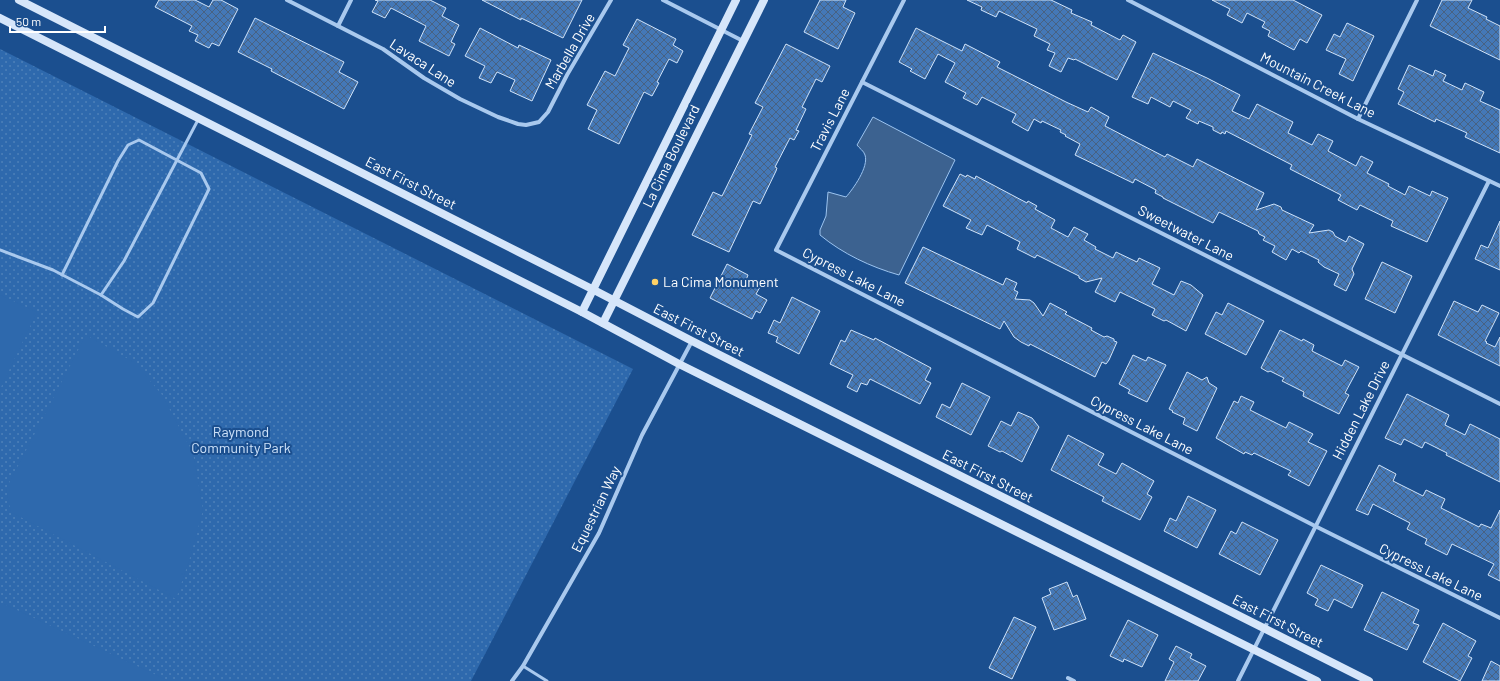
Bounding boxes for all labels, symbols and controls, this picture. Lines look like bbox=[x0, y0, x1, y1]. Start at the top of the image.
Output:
scale bar bbox=[10, 8, 105, 34]
street label: Marbella Drive bbox=[541, 10, 598, 92]
text: 50 m bbox=[16, 14, 41, 28]
street label: Lavaca Lane bbox=[387, 35, 460, 90]
street label: Mountain Creek Lane bbox=[1258, 48, 1379, 121]
street label: Travis Lane bbox=[806, 85, 853, 154]
street label: La Cima Boulevard bbox=[638, 102, 703, 210]
street label: East First Street bbox=[363, 152, 459, 213]
street label: Sweetwater Lane bbox=[1135, 201, 1237, 264]
street label: Cypress Lake Lane bbox=[800, 243, 909, 310]
place label: La Cima Monument bbox=[663, 273, 779, 290]
marker: La Cima Monument bbox=[650, 277, 660, 287]
street label: East First Street bbox=[651, 299, 747, 360]
street label: Hidden Lake Drive bbox=[1328, 357, 1393, 462]
street label: Cypress Lake Lane bbox=[1088, 391, 1197, 458]
park label: Raymond Community Park bbox=[191, 423, 291, 456]
street label: East First Street bbox=[940, 445, 1036, 506]
street label: Equestrian Way bbox=[567, 462, 624, 555]
street label: Cypress Lake Lane bbox=[1377, 539, 1486, 604]
street label: East First Street bbox=[1230, 590, 1326, 651]

